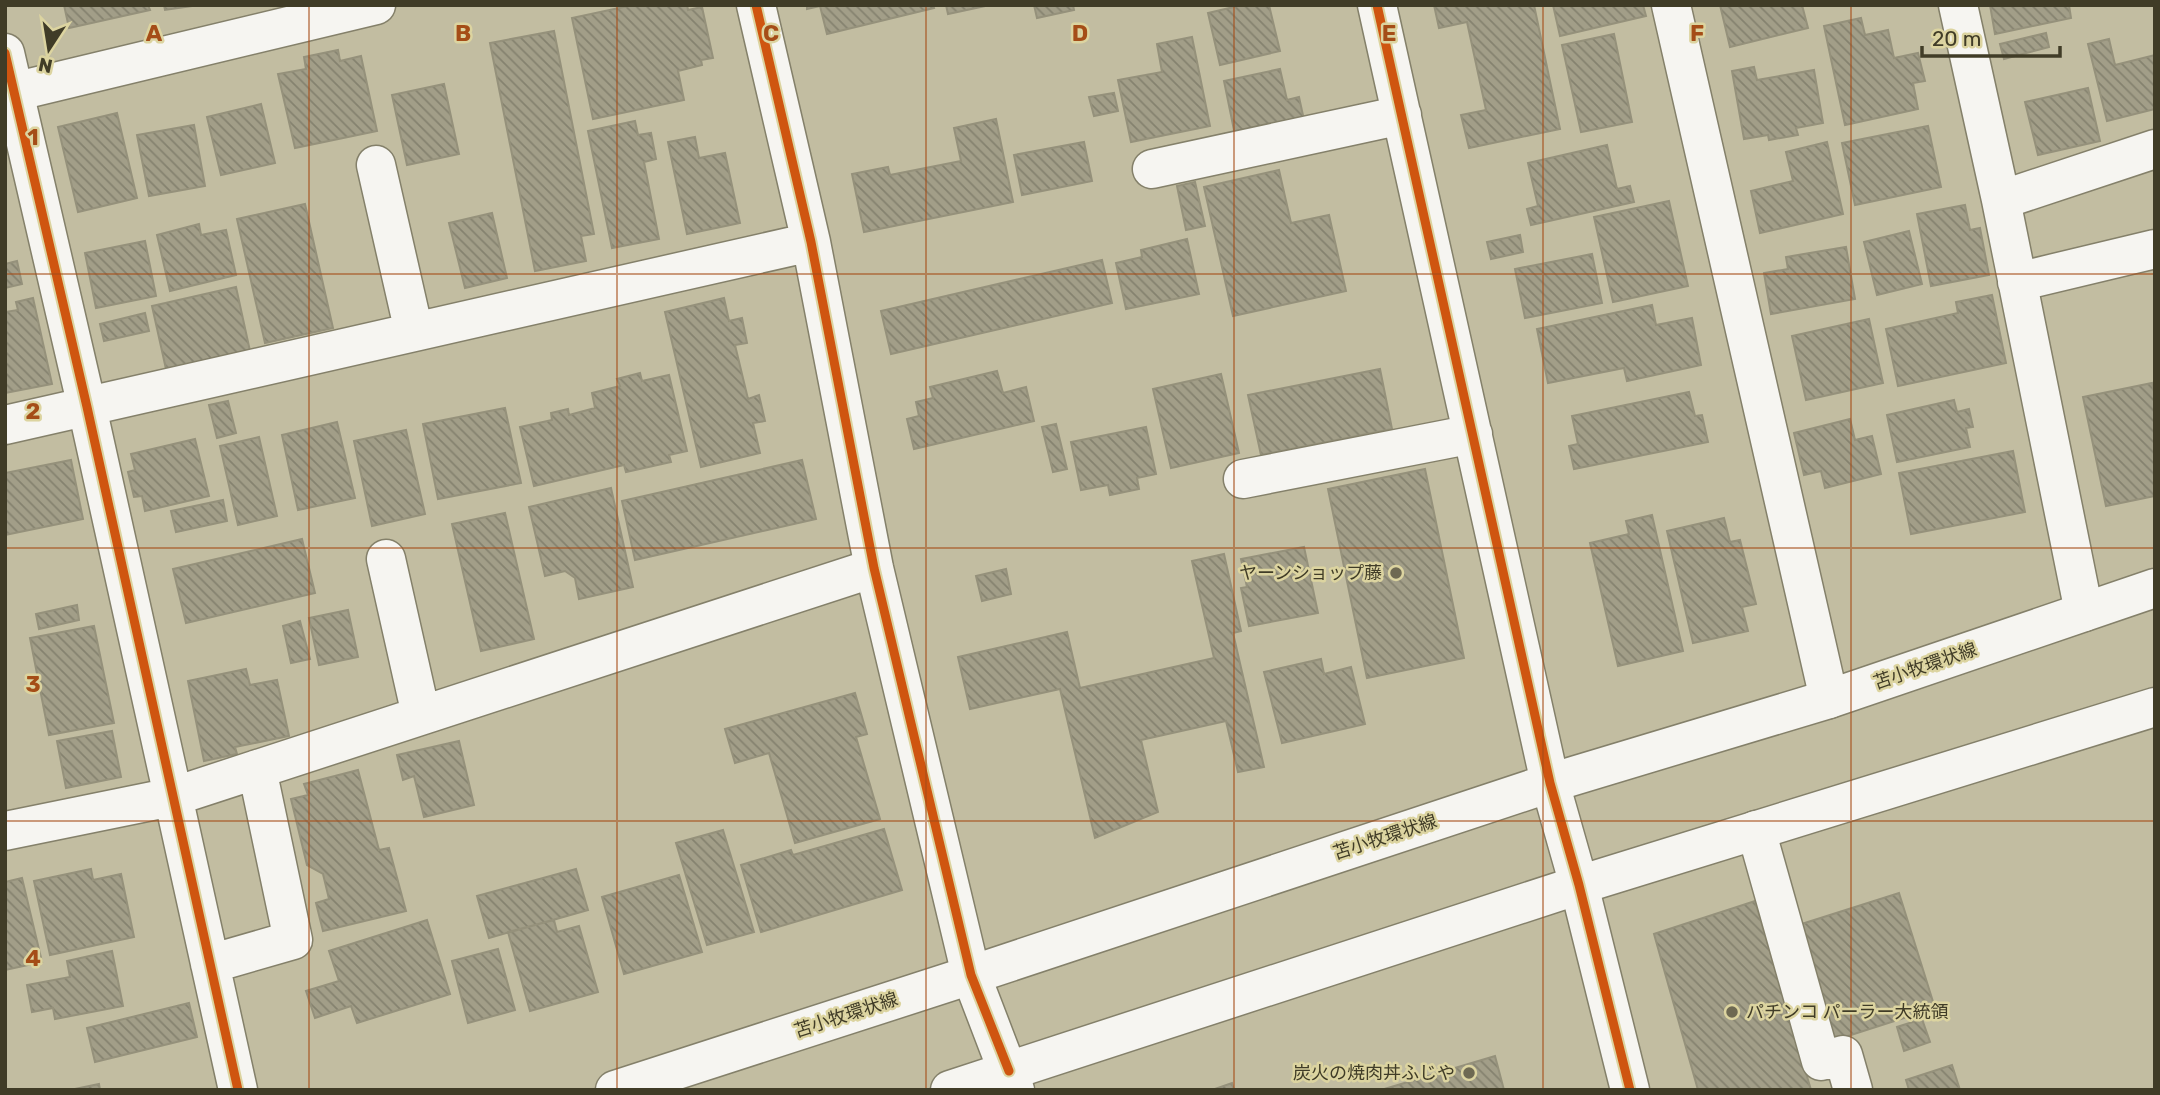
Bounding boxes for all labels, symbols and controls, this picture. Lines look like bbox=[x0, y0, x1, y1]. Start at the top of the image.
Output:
north arrow bbox=[14, 14, 84, 84]
scale bar bbox=[1922, 14, 2060, 58]
text: A bbox=[146, 19, 163, 47]
text: B bbox=[455, 19, 471, 47]
text: C bbox=[763, 19, 779, 47]
text: D bbox=[1072, 19, 1088, 47]
text: E bbox=[1382, 19, 1396, 47]
text: F bbox=[1690, 19, 1704, 47]
text: 20 m bbox=[1932, 26, 1981, 51]
text: N bbox=[36, 52, 55, 78]
text: 1 bbox=[27, 123, 39, 151]
text: 2 bbox=[26, 397, 40, 425]
place label: ヤーンショップ藤 bbox=[1239, 562, 1382, 584]
marker: ヤーンショップ藤 bbox=[1388, 565, 1404, 581]
street label: 苫小牧環状線 bbox=[1870, 638, 1980, 694]
text: 3 bbox=[25, 670, 41, 698]
street label: 苫小牧環状線 bbox=[1330, 810, 1440, 864]
text: 4 bbox=[25, 944, 41, 972]
street label: 苫小牧環状線 bbox=[791, 988, 901, 1042]
place label: パチンコ パーラー大統領 bbox=[1746, 1001, 1948, 1023]
marker: パチンコ パーラー大統領 bbox=[1724, 1004, 1740, 1020]
place label: 炭火の焼肉丼ふじや bbox=[1293, 1062, 1455, 1084]
marker: 炭火の焼肉丼ふじや bbox=[1461, 1065, 1477, 1081]

